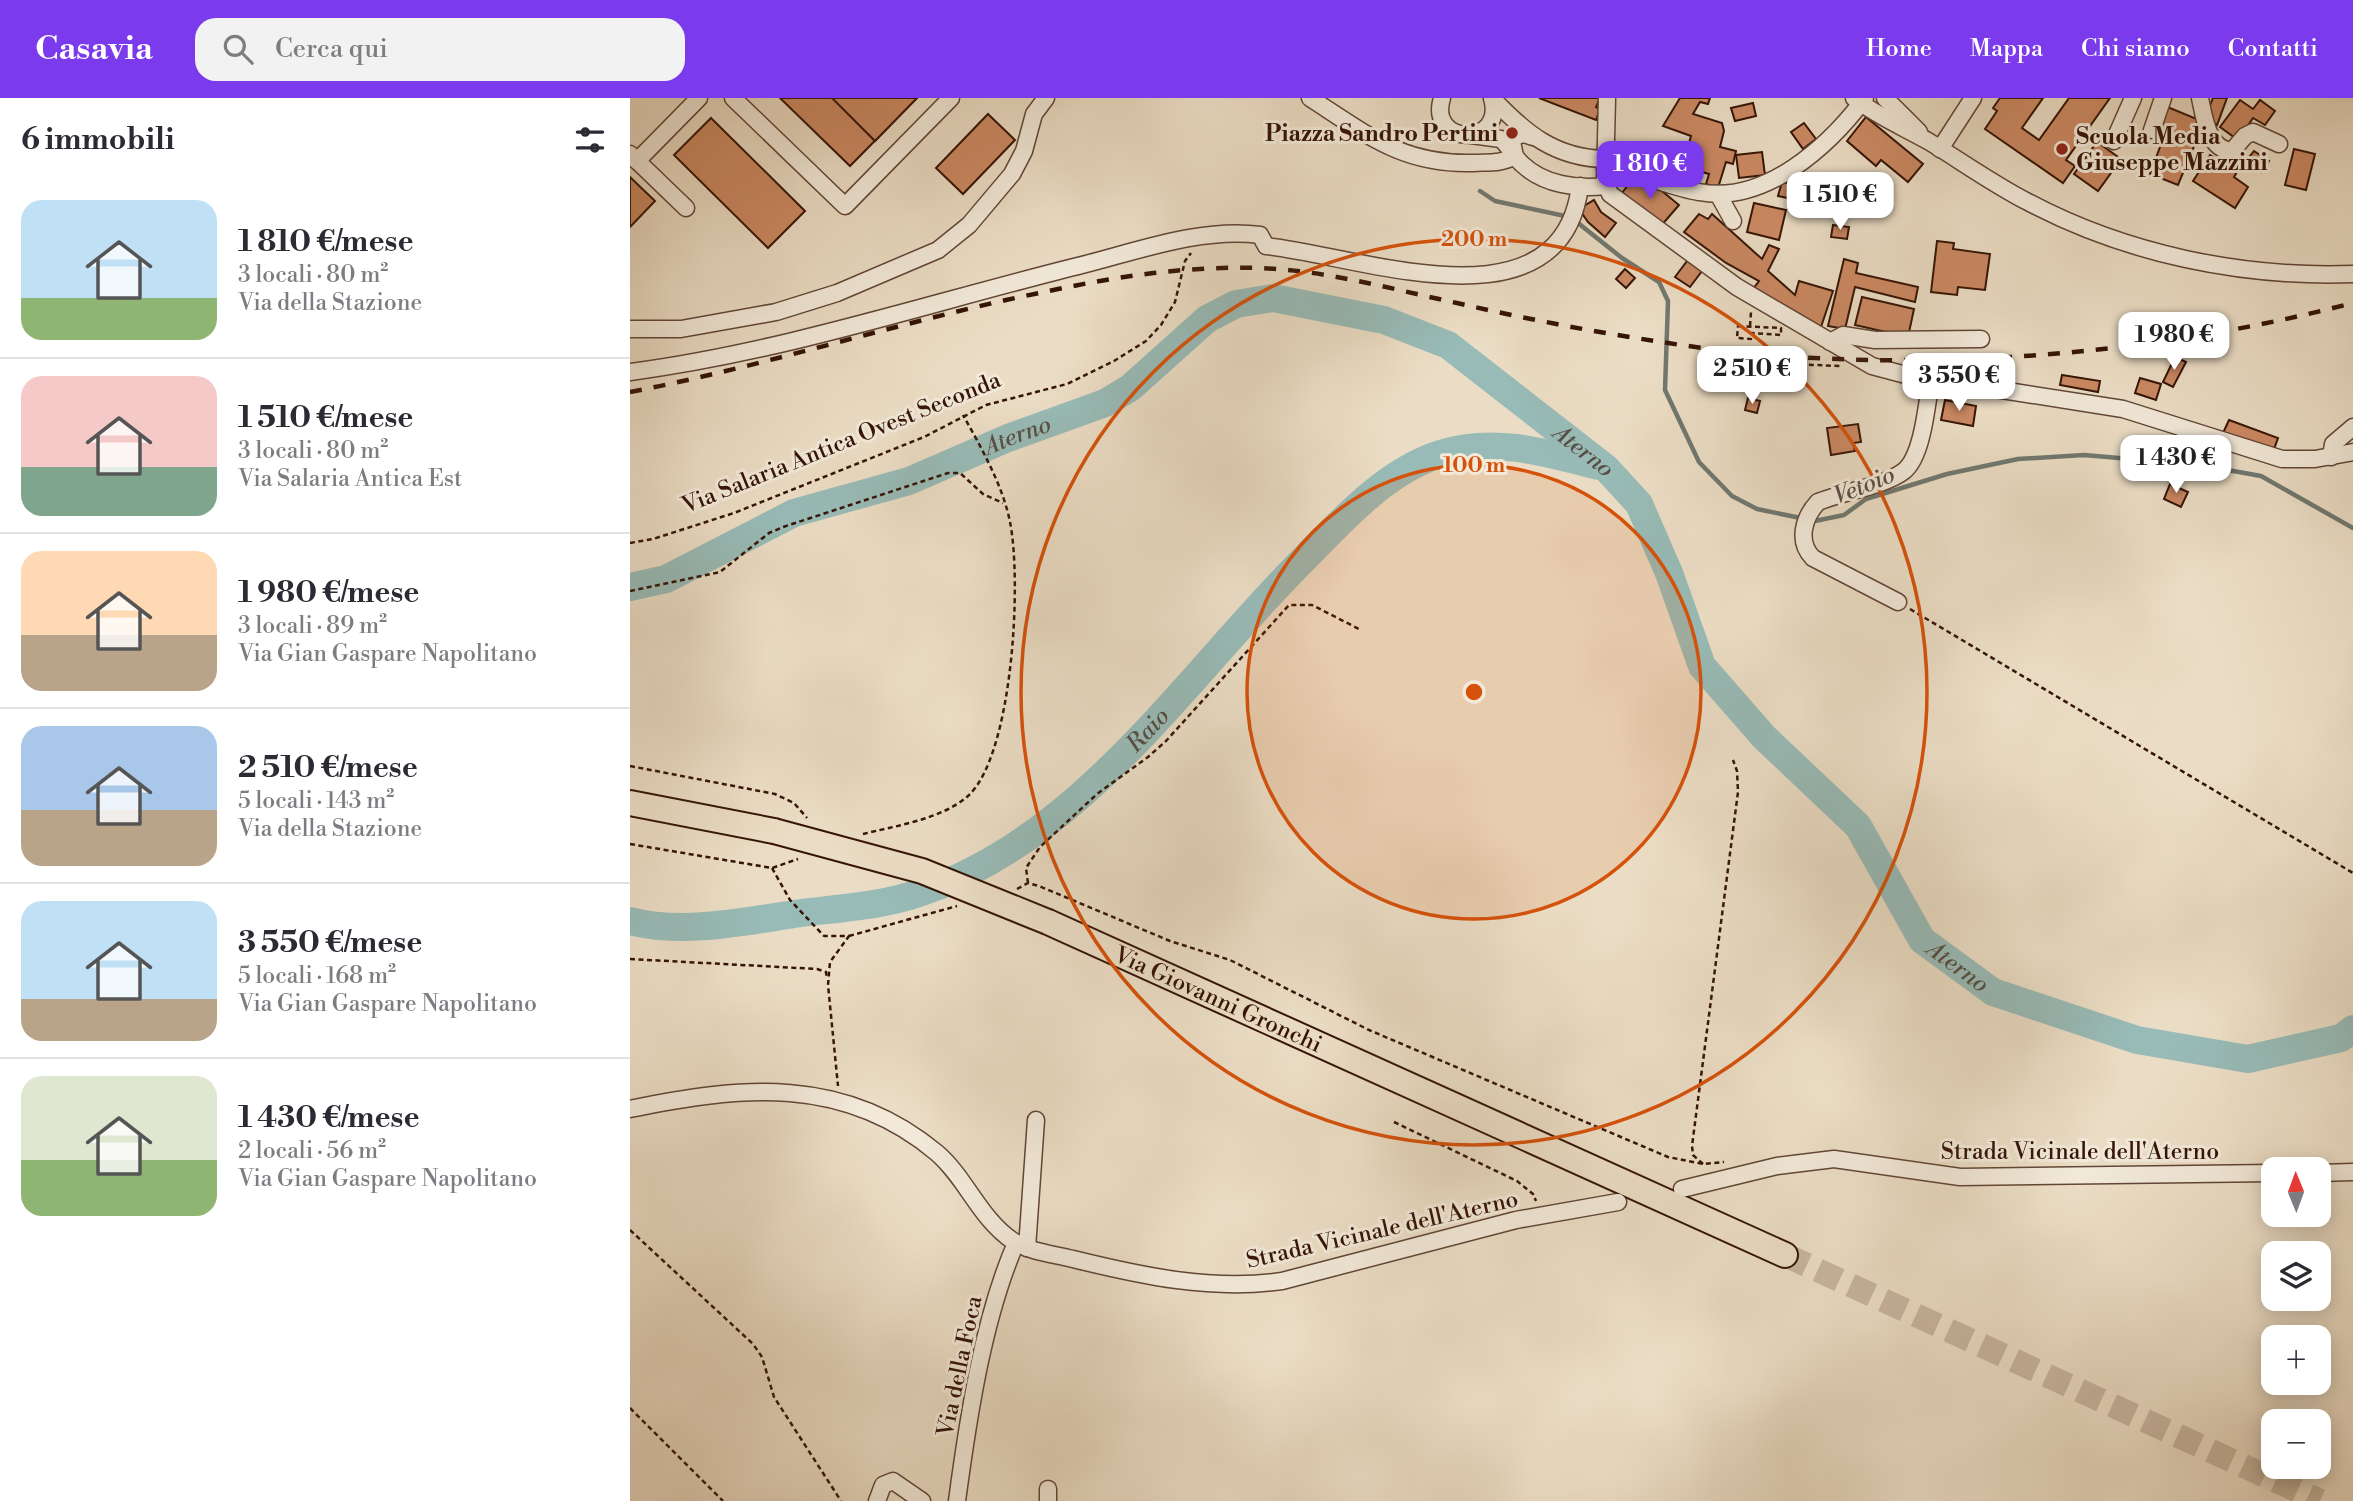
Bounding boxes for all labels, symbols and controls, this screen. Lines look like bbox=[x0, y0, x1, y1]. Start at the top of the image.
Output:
search box bbox=[195, 18, 685, 81]
text: Casavia bbox=[35, 29, 153, 70]
icon: search bbox=[219, 30, 257, 68]
text: Cerca qui bbox=[275, 33, 388, 65]
text: Home bbox=[1866, 34, 1932, 64]
text: Mappa bbox=[1970, 34, 2043, 64]
text: Chi siamo bbox=[2081, 34, 2190, 64]
text: Contatti bbox=[2228, 34, 2318, 64]
place label: Piazza Sandro Pertini bbox=[1265, 120, 1498, 148]
text: 6 immobili bbox=[21, 121, 174, 159]
icon: filters bbox=[571, 121, 609, 159]
place label: Scuola Media Giuseppe Mazzini bbox=[2076, 123, 2268, 177]
marker: Piazza Sandro Pertini bbox=[1504, 125, 1520, 141]
pin: 1 810 € bbox=[1585, 141, 1715, 201]
marker: Scuola Media Giuseppe Mazzini bbox=[2054, 141, 2070, 157]
text: 1 810 € bbox=[1613, 150, 1687, 178]
pin: 1 510 € bbox=[1775, 172, 1905, 232]
text: 1 510 € bbox=[1803, 181, 1877, 209]
text: 1 810 €/mese bbox=[238, 223, 414, 261]
text: 200 m bbox=[1441, 227, 1507, 253]
icon: home bbox=[77, 228, 161, 312]
text: 3 locali · 80 m² bbox=[238, 261, 388, 289]
text: Via della Stazione bbox=[238, 289, 422, 317]
pin: 1 980 € bbox=[2109, 313, 2239, 372]
text: 1 980 € bbox=[2134, 321, 2214, 349]
pin: 2 510 € bbox=[1687, 346, 1817, 406]
pin: 3 550 € bbox=[1894, 354, 2024, 413]
text: 2 510 € bbox=[1713, 355, 1791, 383]
text: 3 550 € bbox=[1918, 362, 2000, 390]
street label: Via Salaria Antica Ovest Seconda bbox=[677, 366, 1005, 520]
text: 1 510 €/mese bbox=[238, 399, 413, 437]
icon: home bbox=[77, 404, 161, 488]
water label: Aterno bbox=[977, 410, 1055, 464]
water label: Aterno bbox=[1544, 417, 1621, 484]
pin: 1 430 € bbox=[2111, 436, 2241, 495]
text: 3 locali · 80 m² bbox=[238, 437, 388, 465]
text: 1 430 € bbox=[2136, 444, 2216, 472]
text: 100 m bbox=[1443, 453, 1505, 479]
water label: Vetoio bbox=[1829, 460, 1899, 512]
text: Via Salaria Antica Est bbox=[238, 465, 462, 493]
text: 1 980 €/mese bbox=[238, 574, 419, 612]
icon: home bbox=[77, 579, 161, 663]
text: 3 locali · 89 m² bbox=[238, 612, 387, 640]
text: Via Gian Gaspare Napolitano bbox=[238, 640, 537, 668]
centre of rings bbox=[1462, 680, 1486, 704]
water label: Raio bbox=[1119, 702, 1176, 760]
text: 2 510 €/mese bbox=[238, 749, 418, 787]
icon: home bbox=[77, 754, 161, 838]
text: 5 locali · 143 m² bbox=[238, 787, 394, 815]
text: Via della Stazione bbox=[238, 815, 422, 843]
text: 3 550 €/mese bbox=[238, 924, 422, 962]
icon: home bbox=[77, 929, 161, 1013]
water label: Aterno bbox=[1918, 933, 1994, 1000]
street label: Via Giovanni Gronchi bbox=[1109, 940, 1326, 1059]
text: 5 locali · 168 m² bbox=[238, 962, 396, 990]
text: Via Gian Gaspare Napolitano bbox=[238, 990, 537, 1018]
text: 1 430 €/mese bbox=[238, 1099, 420, 1137]
icon: home bbox=[77, 1104, 161, 1188]
text: 2 locali · 56 m² bbox=[238, 1137, 386, 1165]
street label: Strada Vicinale dell'Aterno bbox=[1941, 1138, 2219, 1166]
north arrow bbox=[2261, 1157, 2331, 1227]
map controls bbox=[2261, 1157, 2331, 1479]
text: Via Gian Gaspare Napolitano bbox=[238, 1165, 537, 1193]
street label: Strada Vicinale dell'Aterno bbox=[1243, 1185, 1521, 1275]
button: layers bbox=[2261, 1241, 2331, 1311]
street label: Via della Foca bbox=[931, 1293, 989, 1440]
button: + bbox=[2261, 1325, 2331, 1395]
button: − bbox=[2261, 1409, 2331, 1479]

